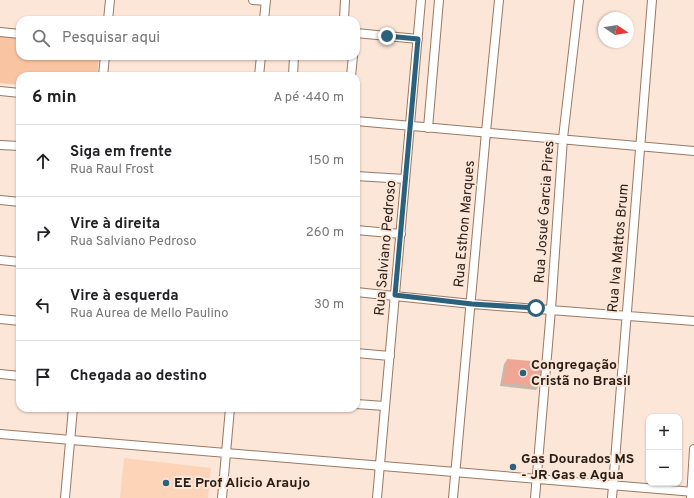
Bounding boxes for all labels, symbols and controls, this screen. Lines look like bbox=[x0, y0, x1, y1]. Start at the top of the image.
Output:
north arrow bbox=[598, 12, 634, 48]
search box bbox=[16, 16, 360, 60]
icon: search bbox=[30, 27, 52, 49]
route end bbox=[378, 27, 396, 45]
text: Pesquisar aqui bbox=[62, 29, 160, 48]
text: 6 min bbox=[32, 87, 76, 109]
text: A pé · 440 m bbox=[273, 90, 344, 106]
street label: Rua Josué Garcia Pires bbox=[532, 140, 558, 284]
text: Siga em frente bbox=[70, 143, 172, 162]
icon: ahead bbox=[32, 150, 54, 172]
text: 150 m bbox=[309, 153, 344, 169]
street label: Rua Esthon Marques bbox=[451, 160, 479, 288]
text: Rua Raul Frost bbox=[70, 162, 154, 178]
street label: Rua Salviano Pedroso bbox=[372, 179, 400, 317]
street label: Rua Iva Mattos Brum bbox=[605, 183, 633, 313]
text: Vire à direita bbox=[70, 215, 160, 234]
icon: right bbox=[32, 222, 54, 244]
text: 260 m bbox=[306, 225, 344, 241]
text: Rua Salviano Pedroso bbox=[70, 234, 196, 250]
text: Vire à esquerda bbox=[70, 287, 179, 306]
icon: left bbox=[32, 294, 54, 316]
text: 30 m bbox=[314, 297, 344, 313]
route start bbox=[527, 299, 545, 317]
text: Rua Aurea de Mello Paulino bbox=[70, 306, 228, 322]
place label: Congregação Cristã no Brasil bbox=[531, 357, 631, 390]
icon: arrive bbox=[32, 366, 54, 388]
text: Chegada ao destino bbox=[70, 367, 207, 386]
marker: Congregação Cristã no Brasil bbox=[518, 368, 528, 378]
map controls bbox=[646, 414, 682, 486]
button: + bbox=[646, 414, 682, 450]
button: − bbox=[646, 450, 682, 486]
place label: Gas Dourados MS - JR Gas e Agua bbox=[521, 451, 634, 484]
marker: Gas Dourados MS - JR Gas e Agua bbox=[508, 462, 518, 472]
place label: EE Prof Alicio Araujo bbox=[174, 475, 310, 492]
marker: EE Prof Alicio Araujo bbox=[161, 478, 171, 488]

